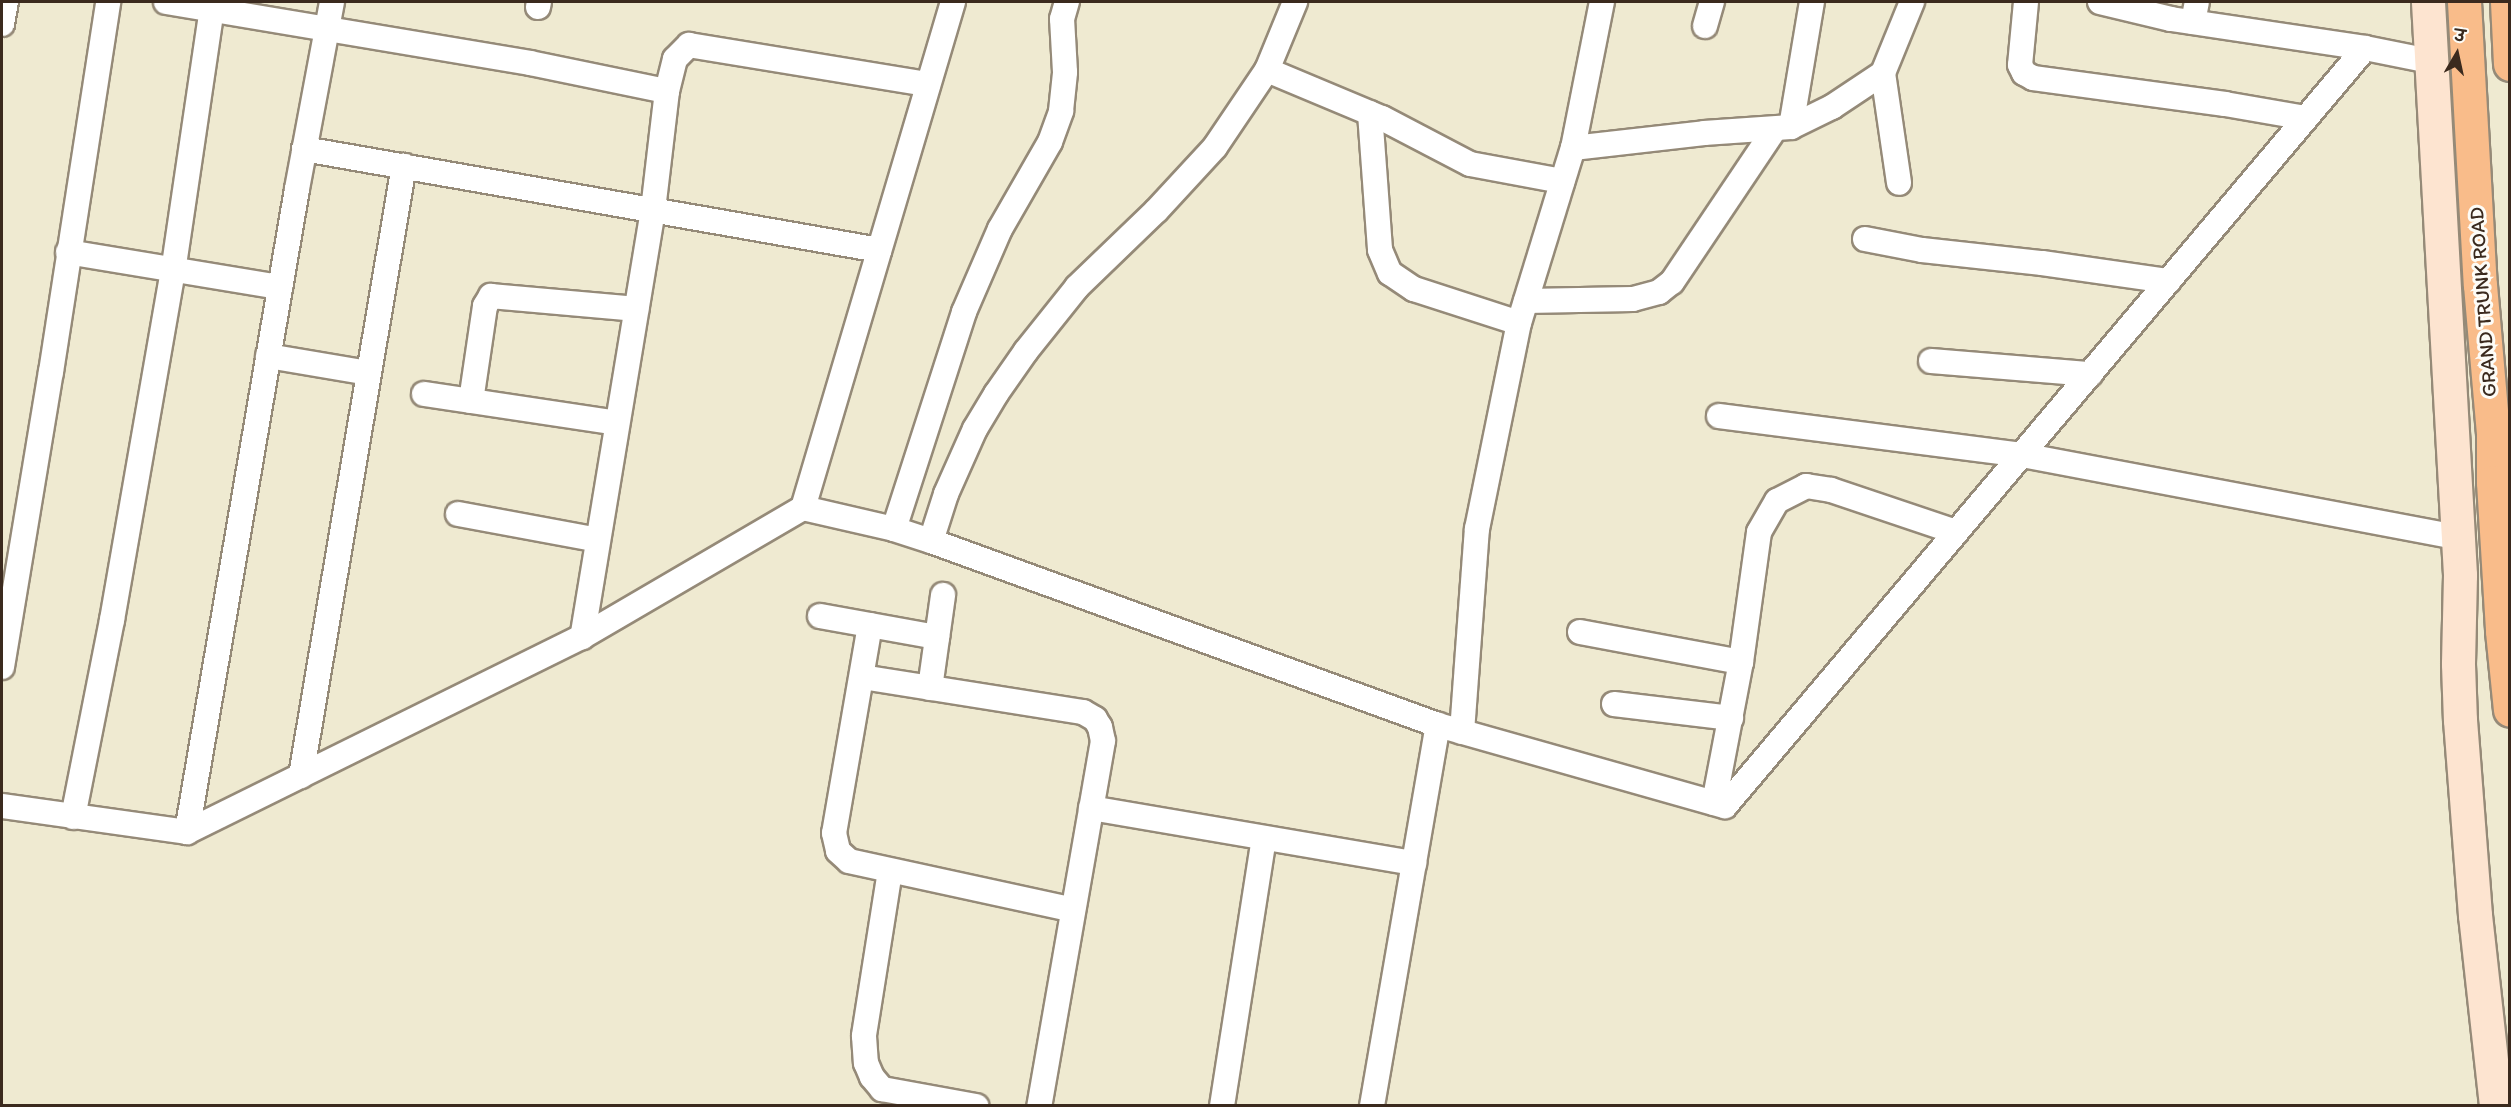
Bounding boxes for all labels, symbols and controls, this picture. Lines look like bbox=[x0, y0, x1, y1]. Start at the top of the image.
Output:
north arrow bbox=[2427, 24, 2487, 84]
text: उ bbox=[2453, 26, 2467, 46]
street label: GRAND TRUNK ROAD bbox=[2464, 206, 2502, 398]

